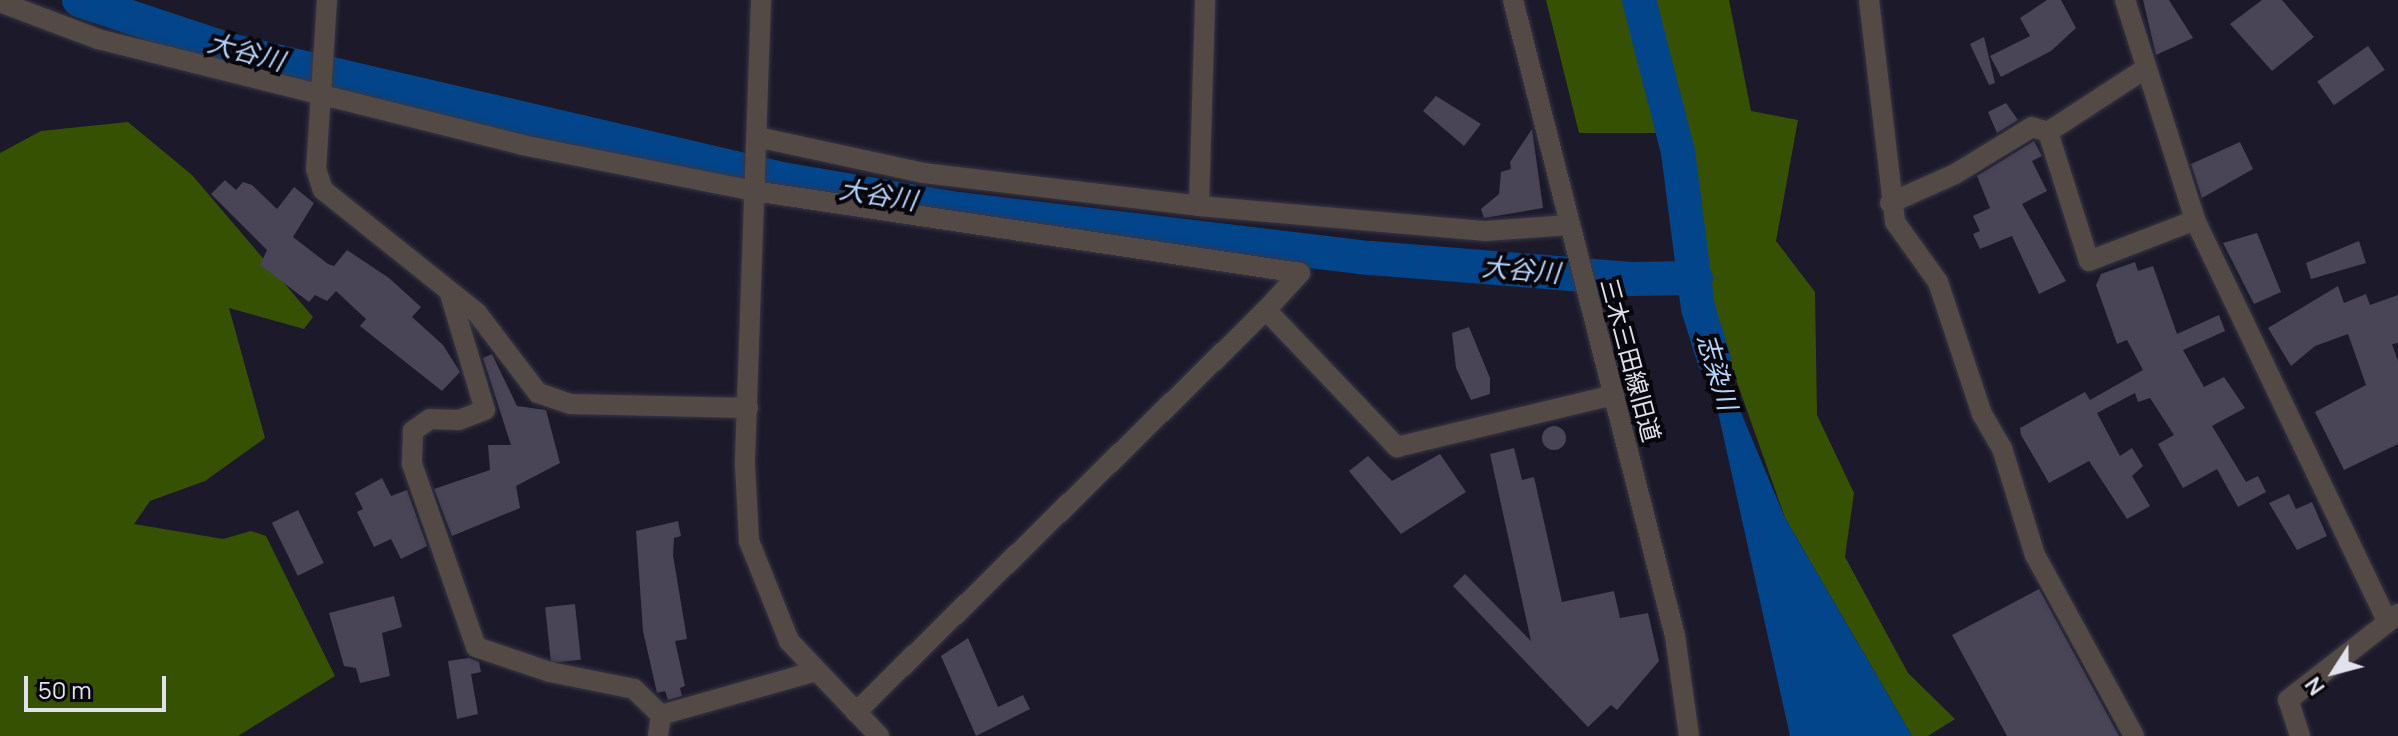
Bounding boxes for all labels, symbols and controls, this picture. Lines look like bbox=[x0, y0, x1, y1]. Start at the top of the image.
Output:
water label: 大谷川 bbox=[204, 27, 288, 77]
water label: 大谷川 bbox=[837, 173, 919, 217]
water label: 大谷川 bbox=[1481, 251, 1561, 289]
street label: 三木三田線旧道 bbox=[1595, 275, 1667, 445]
water label: 志染川 bbox=[1691, 330, 1743, 414]
north arrow bbox=[2294, 632, 2374, 712]
scale bar bbox=[28, 660, 170, 710]
text: N bbox=[2298, 671, 2331, 701]
text: 50 m bbox=[38, 673, 92, 706]

